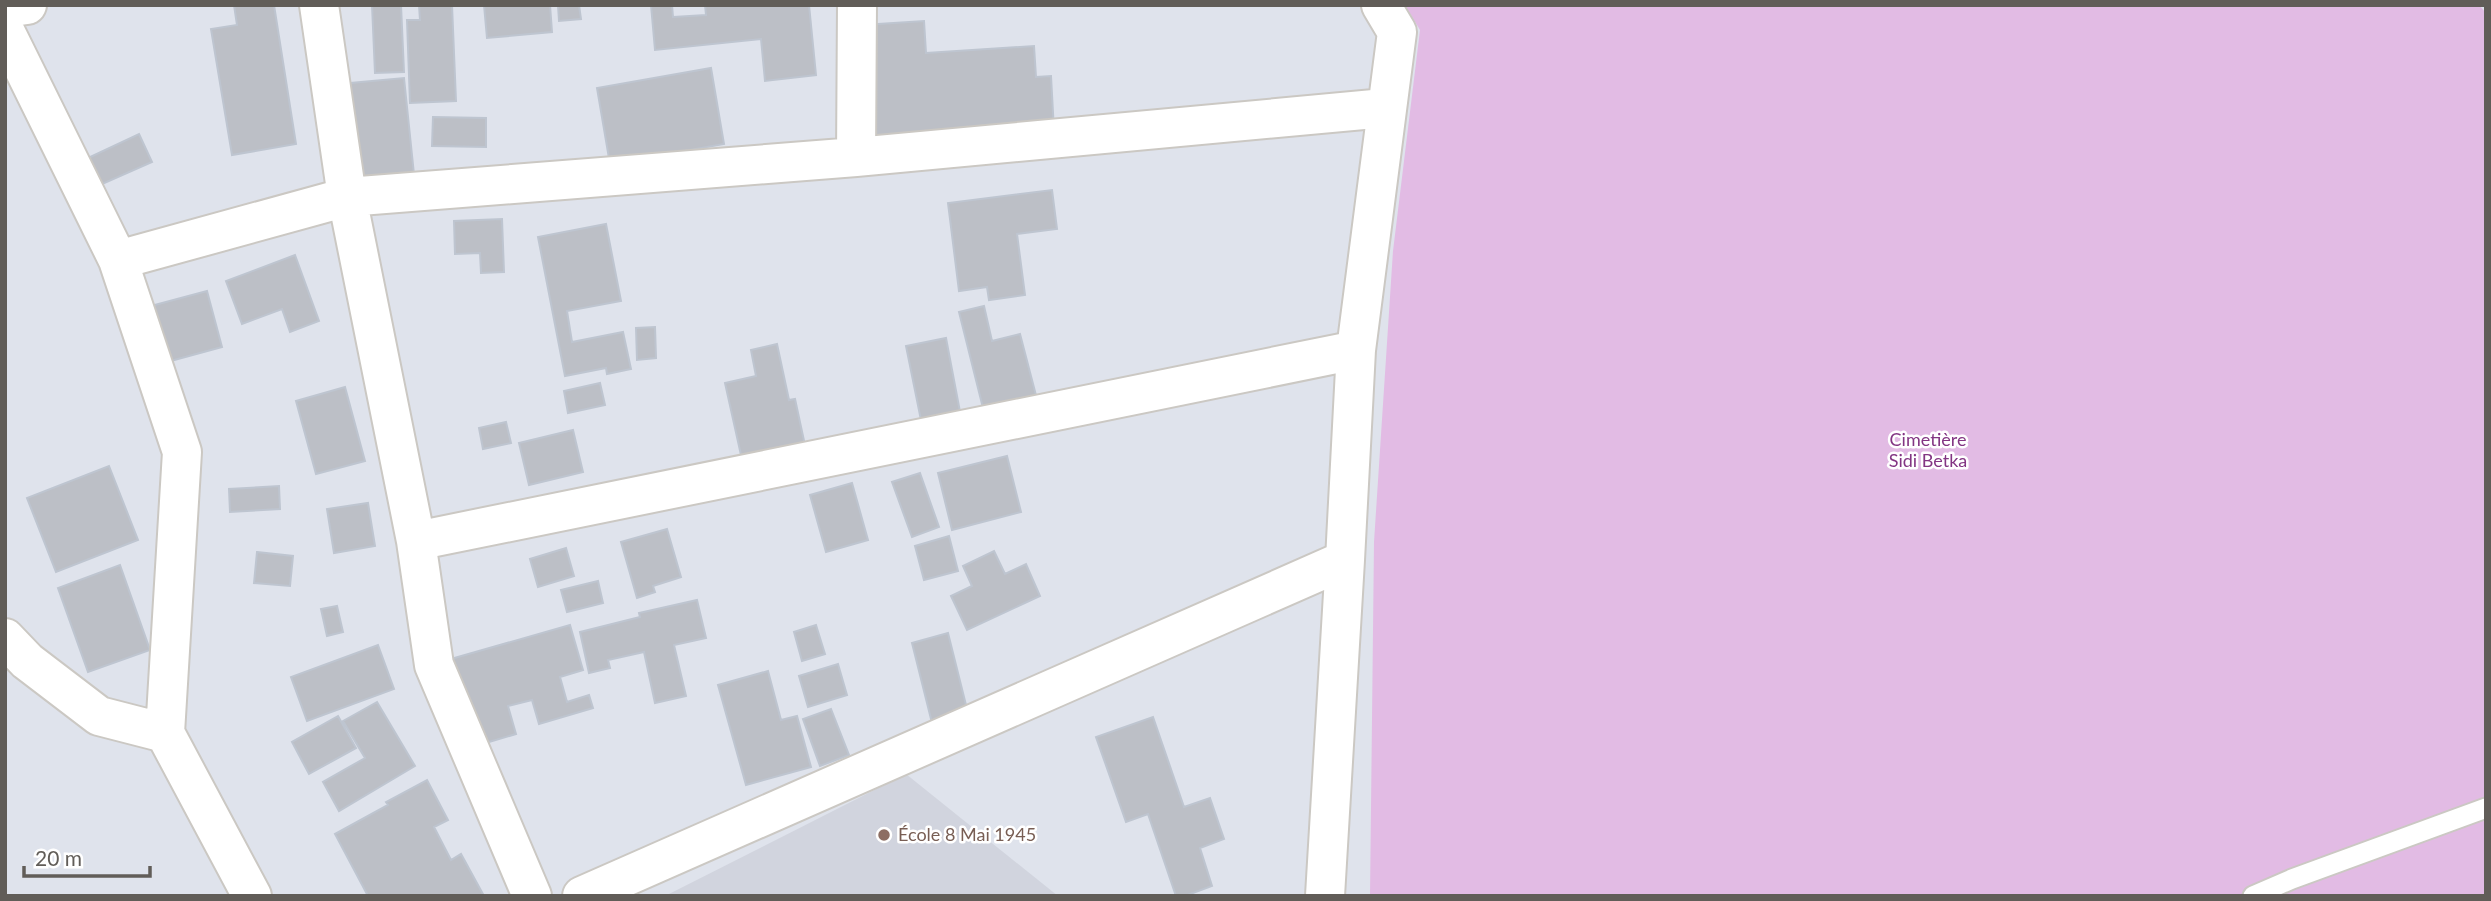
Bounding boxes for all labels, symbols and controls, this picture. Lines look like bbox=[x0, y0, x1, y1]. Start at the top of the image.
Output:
park label: Cimetière Sidi Betka bbox=[1889, 428, 1967, 471]
place label: École 8 Mai 1945 bbox=[898, 823, 1036, 845]
marker: École 8 Mai 1945 bbox=[876, 827, 892, 843]
scale bar bbox=[24, 834, 150, 878]
text: 20 m bbox=[35, 845, 82, 870]

